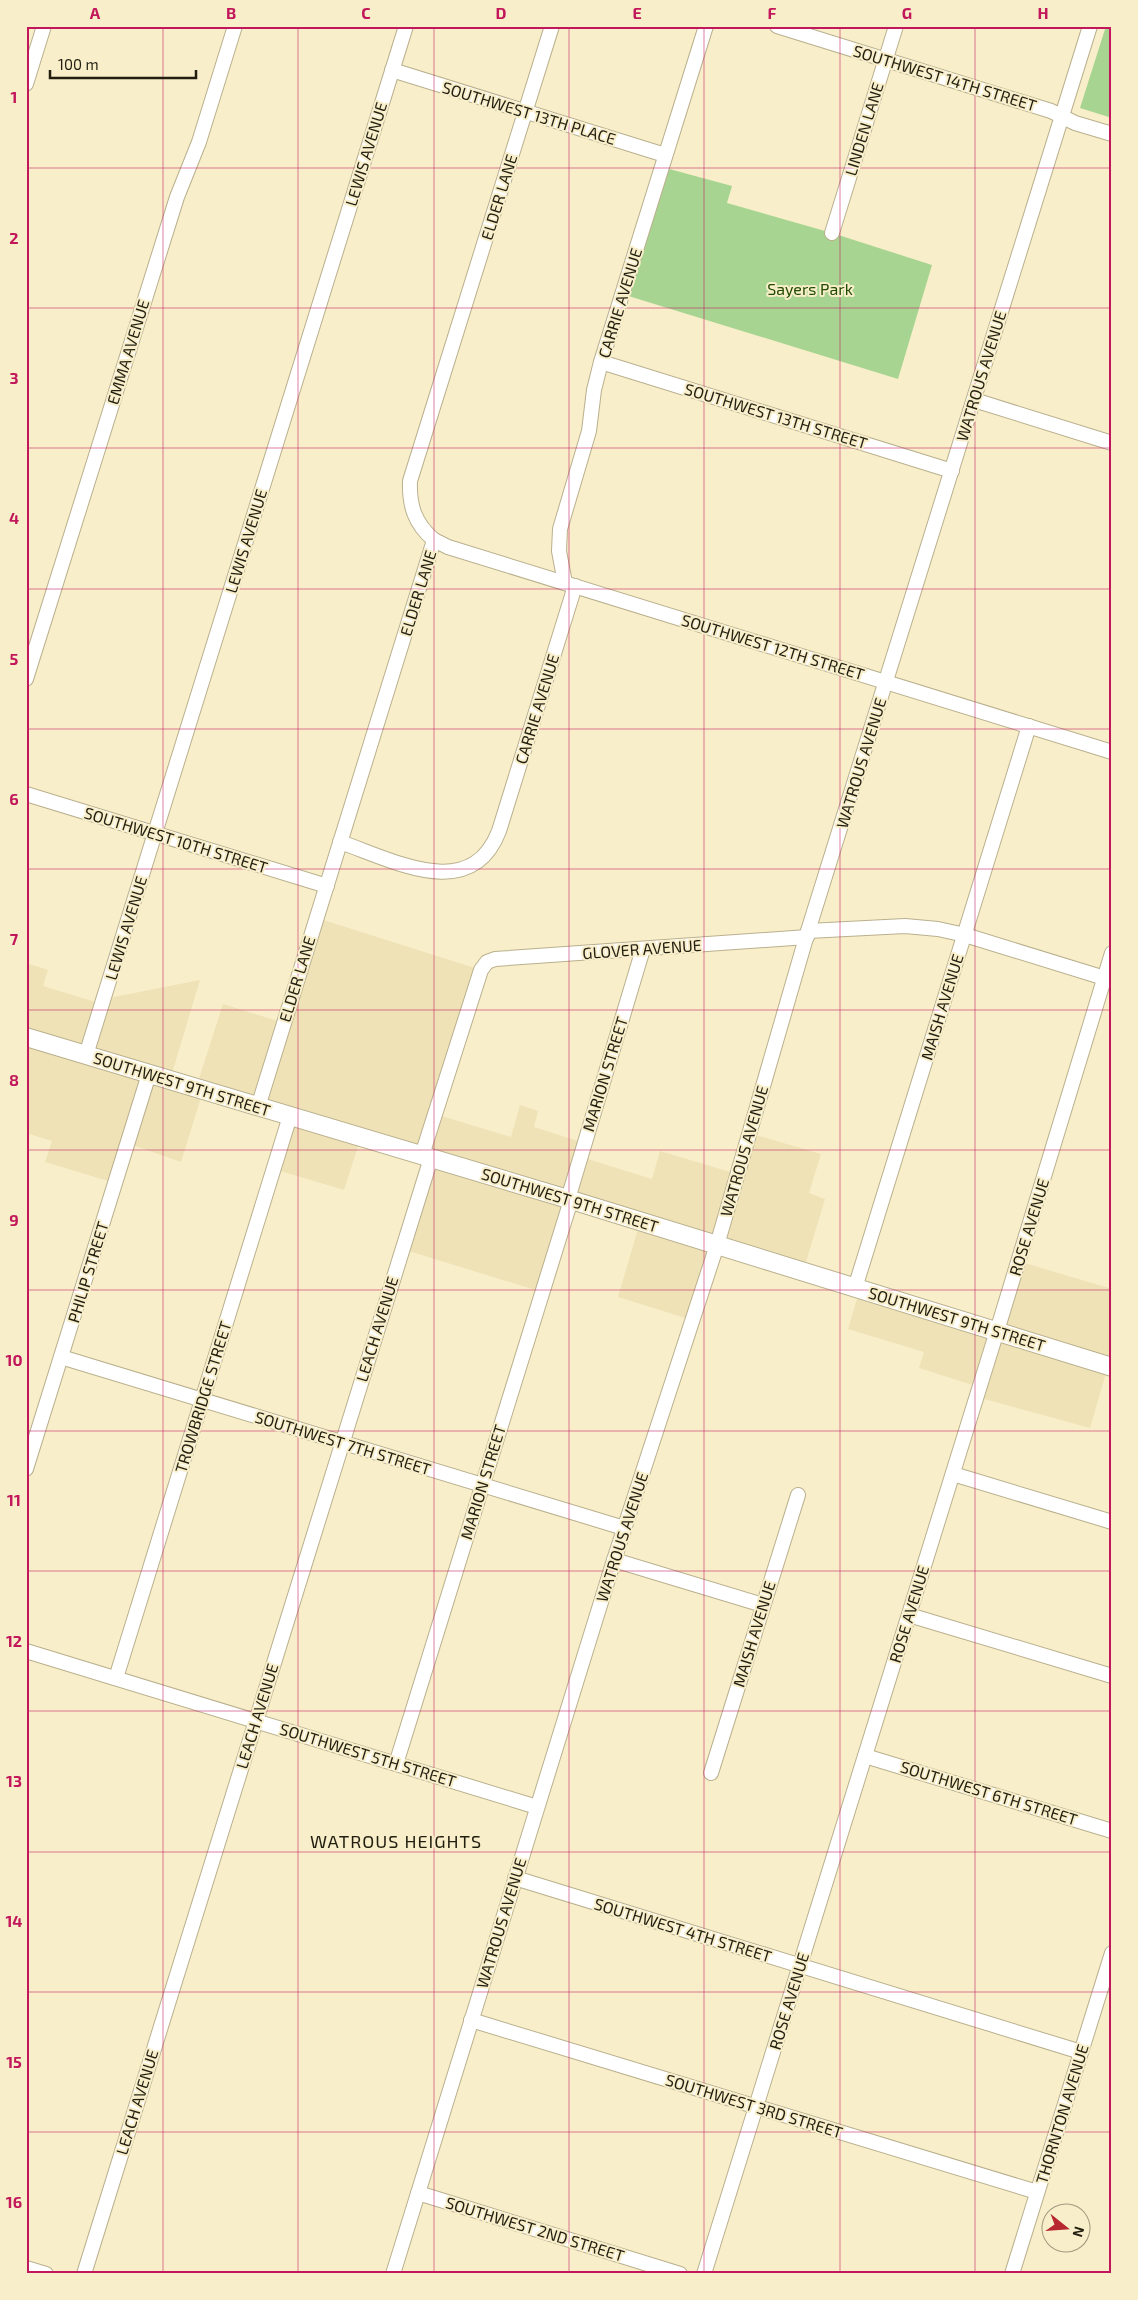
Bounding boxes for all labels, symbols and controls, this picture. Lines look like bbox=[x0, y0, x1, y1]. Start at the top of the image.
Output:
text: A bbox=[90, 3, 101, 22]
text: B bbox=[226, 3, 236, 22]
text: C bbox=[361, 3, 371, 22]
text: D bbox=[496, 3, 507, 22]
text: E bbox=[632, 3, 642, 22]
text: F bbox=[768, 3, 777, 22]
text: G bbox=[902, 3, 912, 22]
text: H bbox=[1037, 3, 1049, 22]
street label: SOUTHWEST 14TH STREET bbox=[851, 41, 1039, 115]
scale bar bbox=[50, 48, 196, 80]
text: 100 m bbox=[58, 55, 99, 73]
street label: SOUTHWEST 13TH PLACE bbox=[440, 77, 618, 148]
street label: LINDEN LANE bbox=[840, 80, 887, 178]
text: 1 bbox=[11, 87, 17, 106]
street label: LEWIS AVENUE bbox=[341, 100, 390, 208]
street label: ELDER LANE bbox=[476, 152, 521, 242]
text: 2 bbox=[9, 228, 19, 247]
street label: CARRIE AVENUE bbox=[594, 245, 645, 360]
park label: Sayers Park bbox=[767, 279, 853, 298]
street label: EMMA AVENUE bbox=[103, 297, 153, 407]
street label: WATROUS AVENUE bbox=[952, 308, 1009, 443]
text: 3 bbox=[9, 368, 19, 387]
street label: SOUTHWEST 13TH STREET bbox=[682, 379, 870, 452]
street label: LEWIS AVENUE bbox=[221, 487, 270, 595]
text: 4 bbox=[9, 508, 19, 527]
street label: ELDER LANE bbox=[395, 548, 440, 638]
street label: SOUTHWEST 12TH STREET bbox=[679, 610, 867, 683]
text: 5 bbox=[10, 649, 19, 668]
street label: CARRIE AVENUE bbox=[511, 651, 562, 766]
street label: WATROUS AVENUE bbox=[832, 695, 889, 830]
text: 6 bbox=[9, 789, 19, 808]
street label: SOUTHWEST 10TH STREET bbox=[82, 803, 270, 877]
street label: LEWIS AVENUE bbox=[101, 874, 150, 982]
text: 7 bbox=[10, 929, 19, 948]
street label: ELDER LANE bbox=[274, 934, 319, 1024]
street label: GLOVER AVENUE bbox=[582, 935, 702, 962]
street label: MAISH AVENUE bbox=[916, 951, 967, 1062]
street label: MARION STREET bbox=[578, 1014, 631, 1134]
street label: SOUTHWEST 9TH STREET bbox=[91, 1048, 273, 1120]
text: 8 bbox=[9, 1070, 19, 1089]
street label: WATROUS AVENUE bbox=[716, 1083, 771, 1219]
street label: SOUTHWEST 9TH STREET bbox=[479, 1164, 661, 1236]
street label: ROSE AVENUE bbox=[1005, 1176, 1052, 1278]
text: 9 bbox=[9, 1210, 19, 1229]
street label: PHILIP STREET bbox=[63, 1219, 112, 1325]
street label: LEACH AVENUE bbox=[351, 1274, 402, 1384]
street label: SOUTHWEST 9TH STREET bbox=[866, 1283, 1048, 1355]
street label: TROWBRIDGE STREET bbox=[170, 1319, 235, 1475]
text: 10 bbox=[5, 1350, 23, 1369]
street label: SOUTHWEST 7TH STREET bbox=[253, 1407, 433, 1478]
street label: MARION STREET bbox=[456, 1422, 509, 1542]
street label: WATROUS AVENUE bbox=[592, 1469, 652, 1604]
text: 11 bbox=[7, 1490, 21, 1509]
street label: ROSE AVENUE bbox=[885, 1563, 932, 1665]
street label: MAISH AVENUE bbox=[728, 1578, 779, 1689]
text: 12 bbox=[6, 1631, 22, 1650]
street label: LEACH AVENUE bbox=[231, 1661, 282, 1771]
street label: SOUTHWEST 5TH STREET bbox=[278, 1719, 459, 1790]
street label: SOUTHWEST 6TH STREET bbox=[898, 1757, 1080, 1829]
text: 13 bbox=[6, 1771, 22, 1790]
district label: WATROUS HEIGHTS bbox=[310, 1830, 482, 1852]
street label: WATROUS AVENUE bbox=[472, 1855, 529, 1990]
street label: SOUTHWEST 4TH STREET bbox=[592, 1893, 774, 1966]
text: 14 bbox=[5, 1911, 23, 1930]
street label: ROSE AVENUE bbox=[765, 1950, 812, 2052]
street label: THORNTON AVENUE bbox=[1031, 2042, 1092, 2186]
street label: LEACH AVENUE bbox=[111, 2047, 162, 2157]
text: 15 bbox=[6, 2052, 22, 2071]
street label: SOUTHWEST 3RD STREET bbox=[663, 2069, 845, 2142]
text: 16 bbox=[6, 2192, 22, 2211]
street label: SOUTHWEST 2ND STREET bbox=[444, 2192, 627, 2265]
north arrow bbox=[1040, 2202, 1090, 2252]
text: N bbox=[1069, 2225, 1089, 2239]

